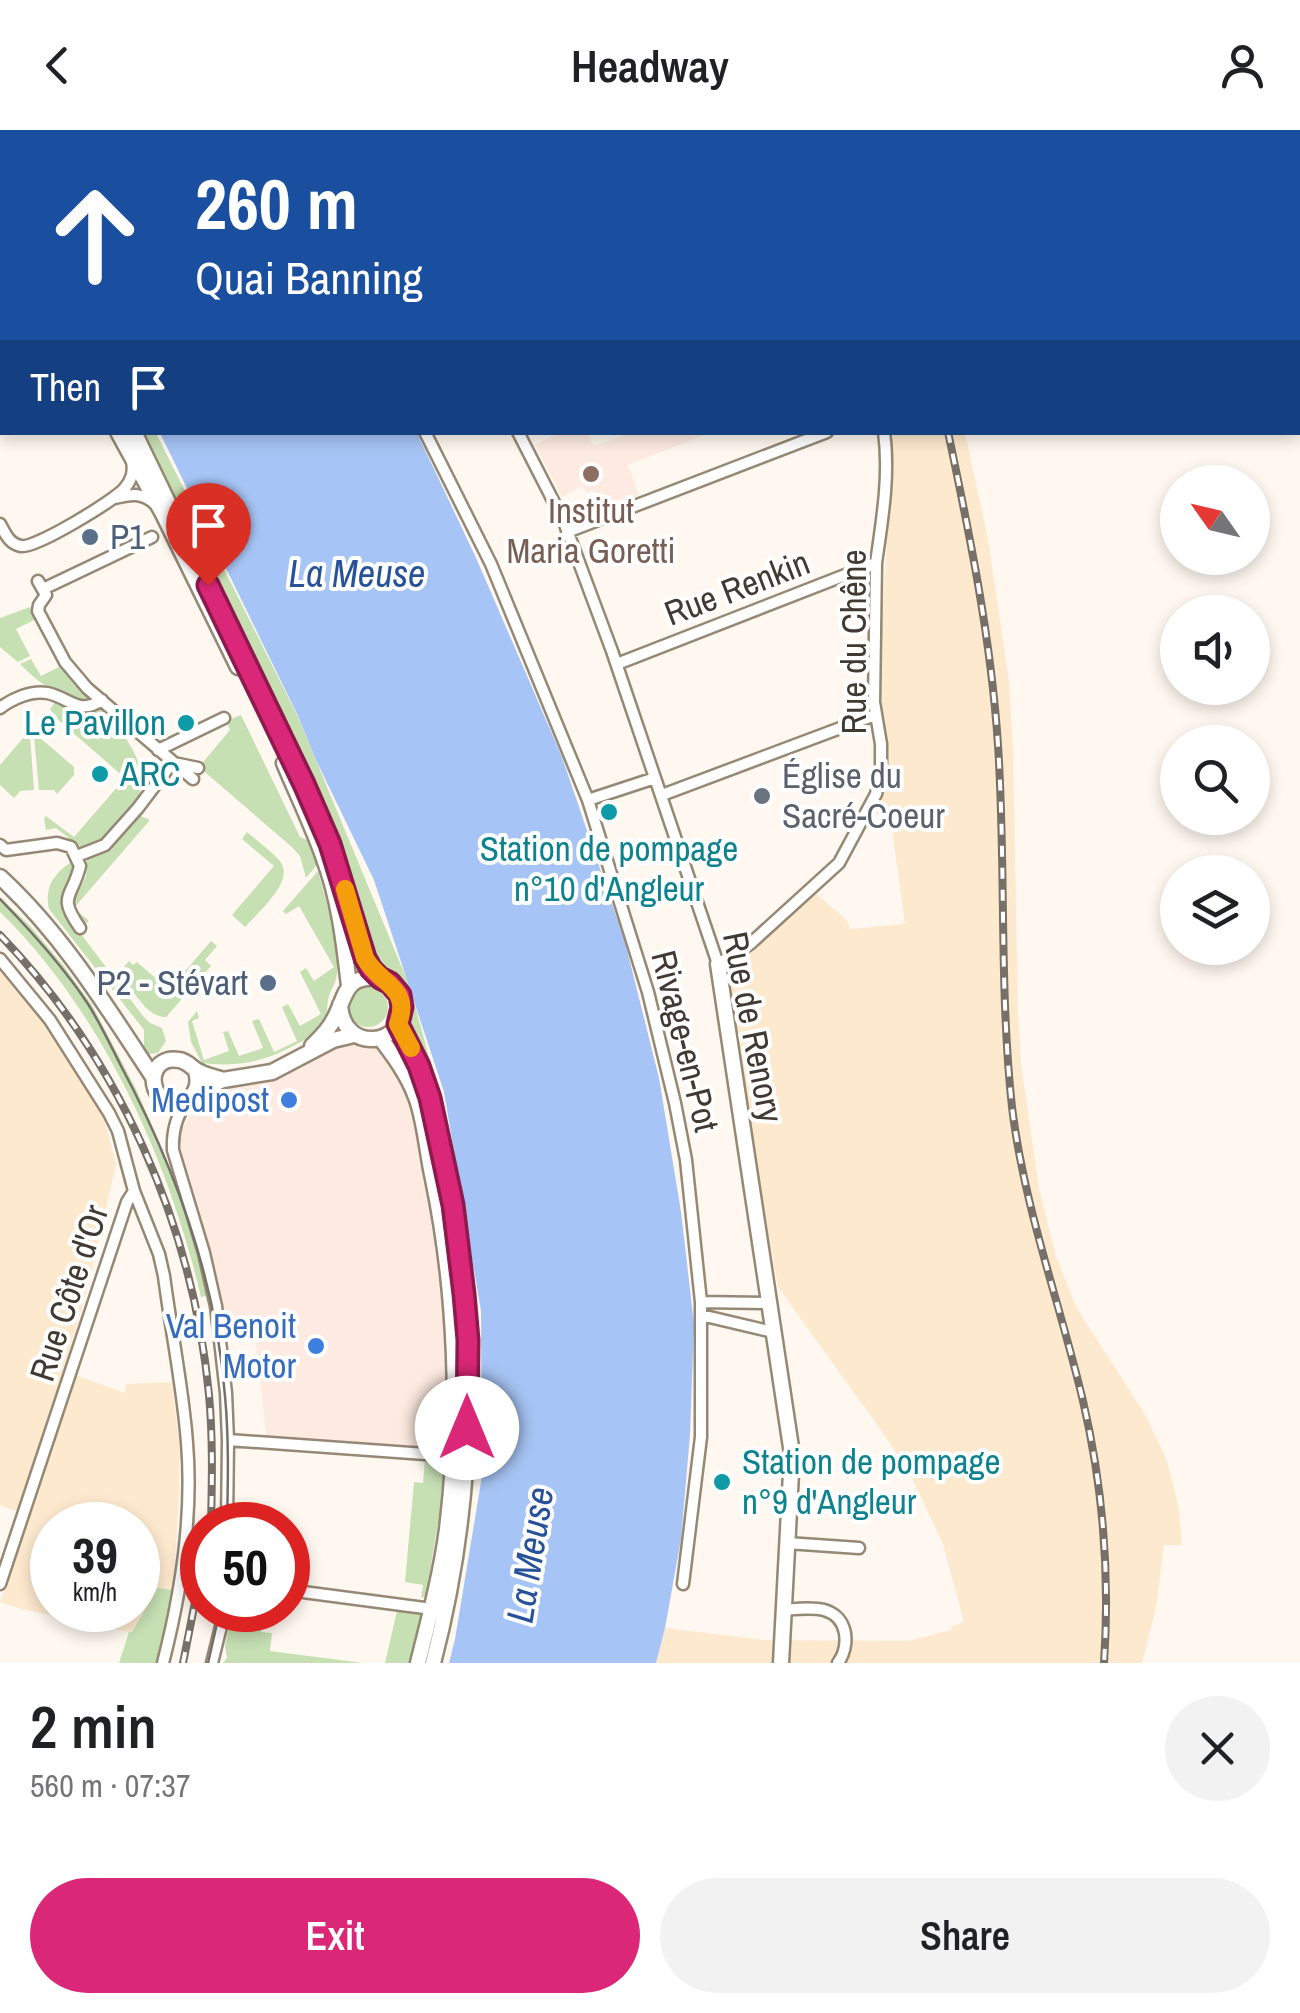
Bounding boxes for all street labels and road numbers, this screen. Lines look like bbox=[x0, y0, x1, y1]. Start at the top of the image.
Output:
street label: Rue Renkin bbox=[658, 538, 816, 637]
street label: Rue du Chêne bbox=[830, 549, 877, 735]
street label: Rue de Renory bbox=[712, 928, 795, 1127]
street label: Rivage-en-Pot bbox=[640, 945, 731, 1136]
street label: Rue Côte d'Or bbox=[18, 1198, 119, 1387]

